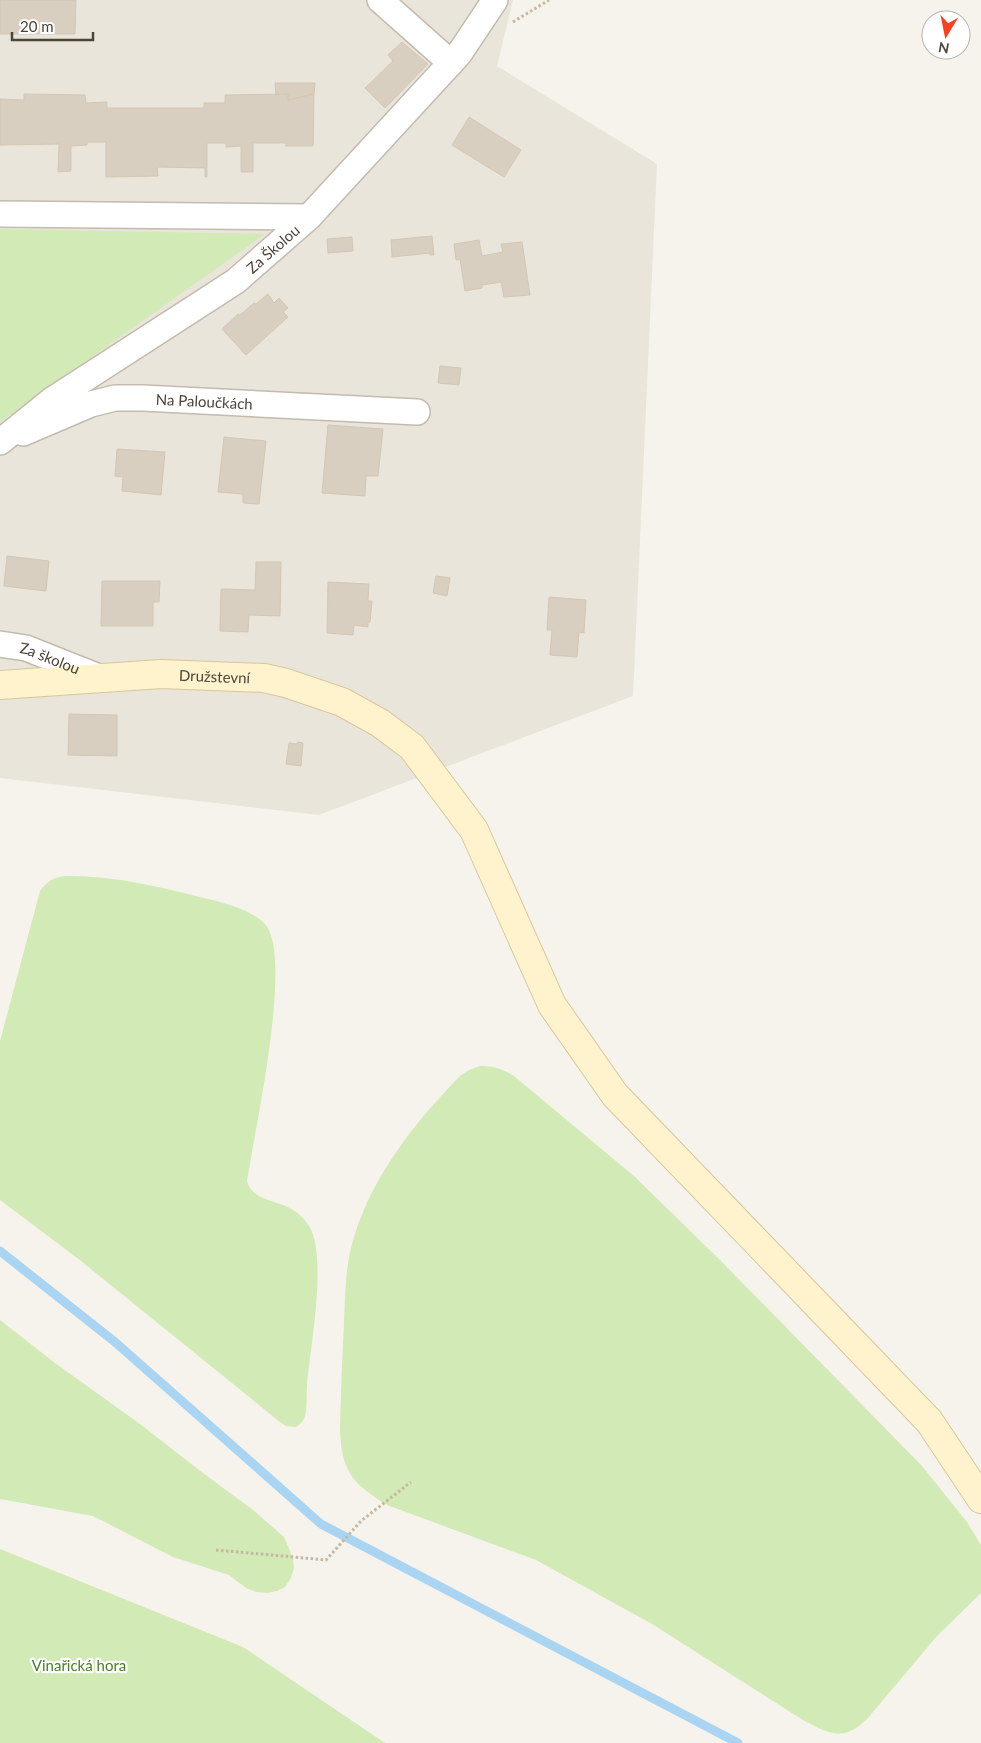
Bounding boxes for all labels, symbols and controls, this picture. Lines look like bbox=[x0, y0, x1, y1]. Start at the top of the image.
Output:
scale bar bbox=[12, 10, 94, 42]
north arrow bbox=[921, 10, 971, 60]
text: 20 m bbox=[20, 17, 54, 35]
text: N bbox=[937, 39, 950, 58]
street label: Za Školou bbox=[243, 221, 303, 277]
street label: Na Paloučkách bbox=[155, 390, 253, 413]
street label: Za školou bbox=[19, 638, 82, 677]
street label: Družstevní bbox=[179, 666, 252, 687]
park label: Vinařická hora bbox=[32, 1656, 126, 1674]

